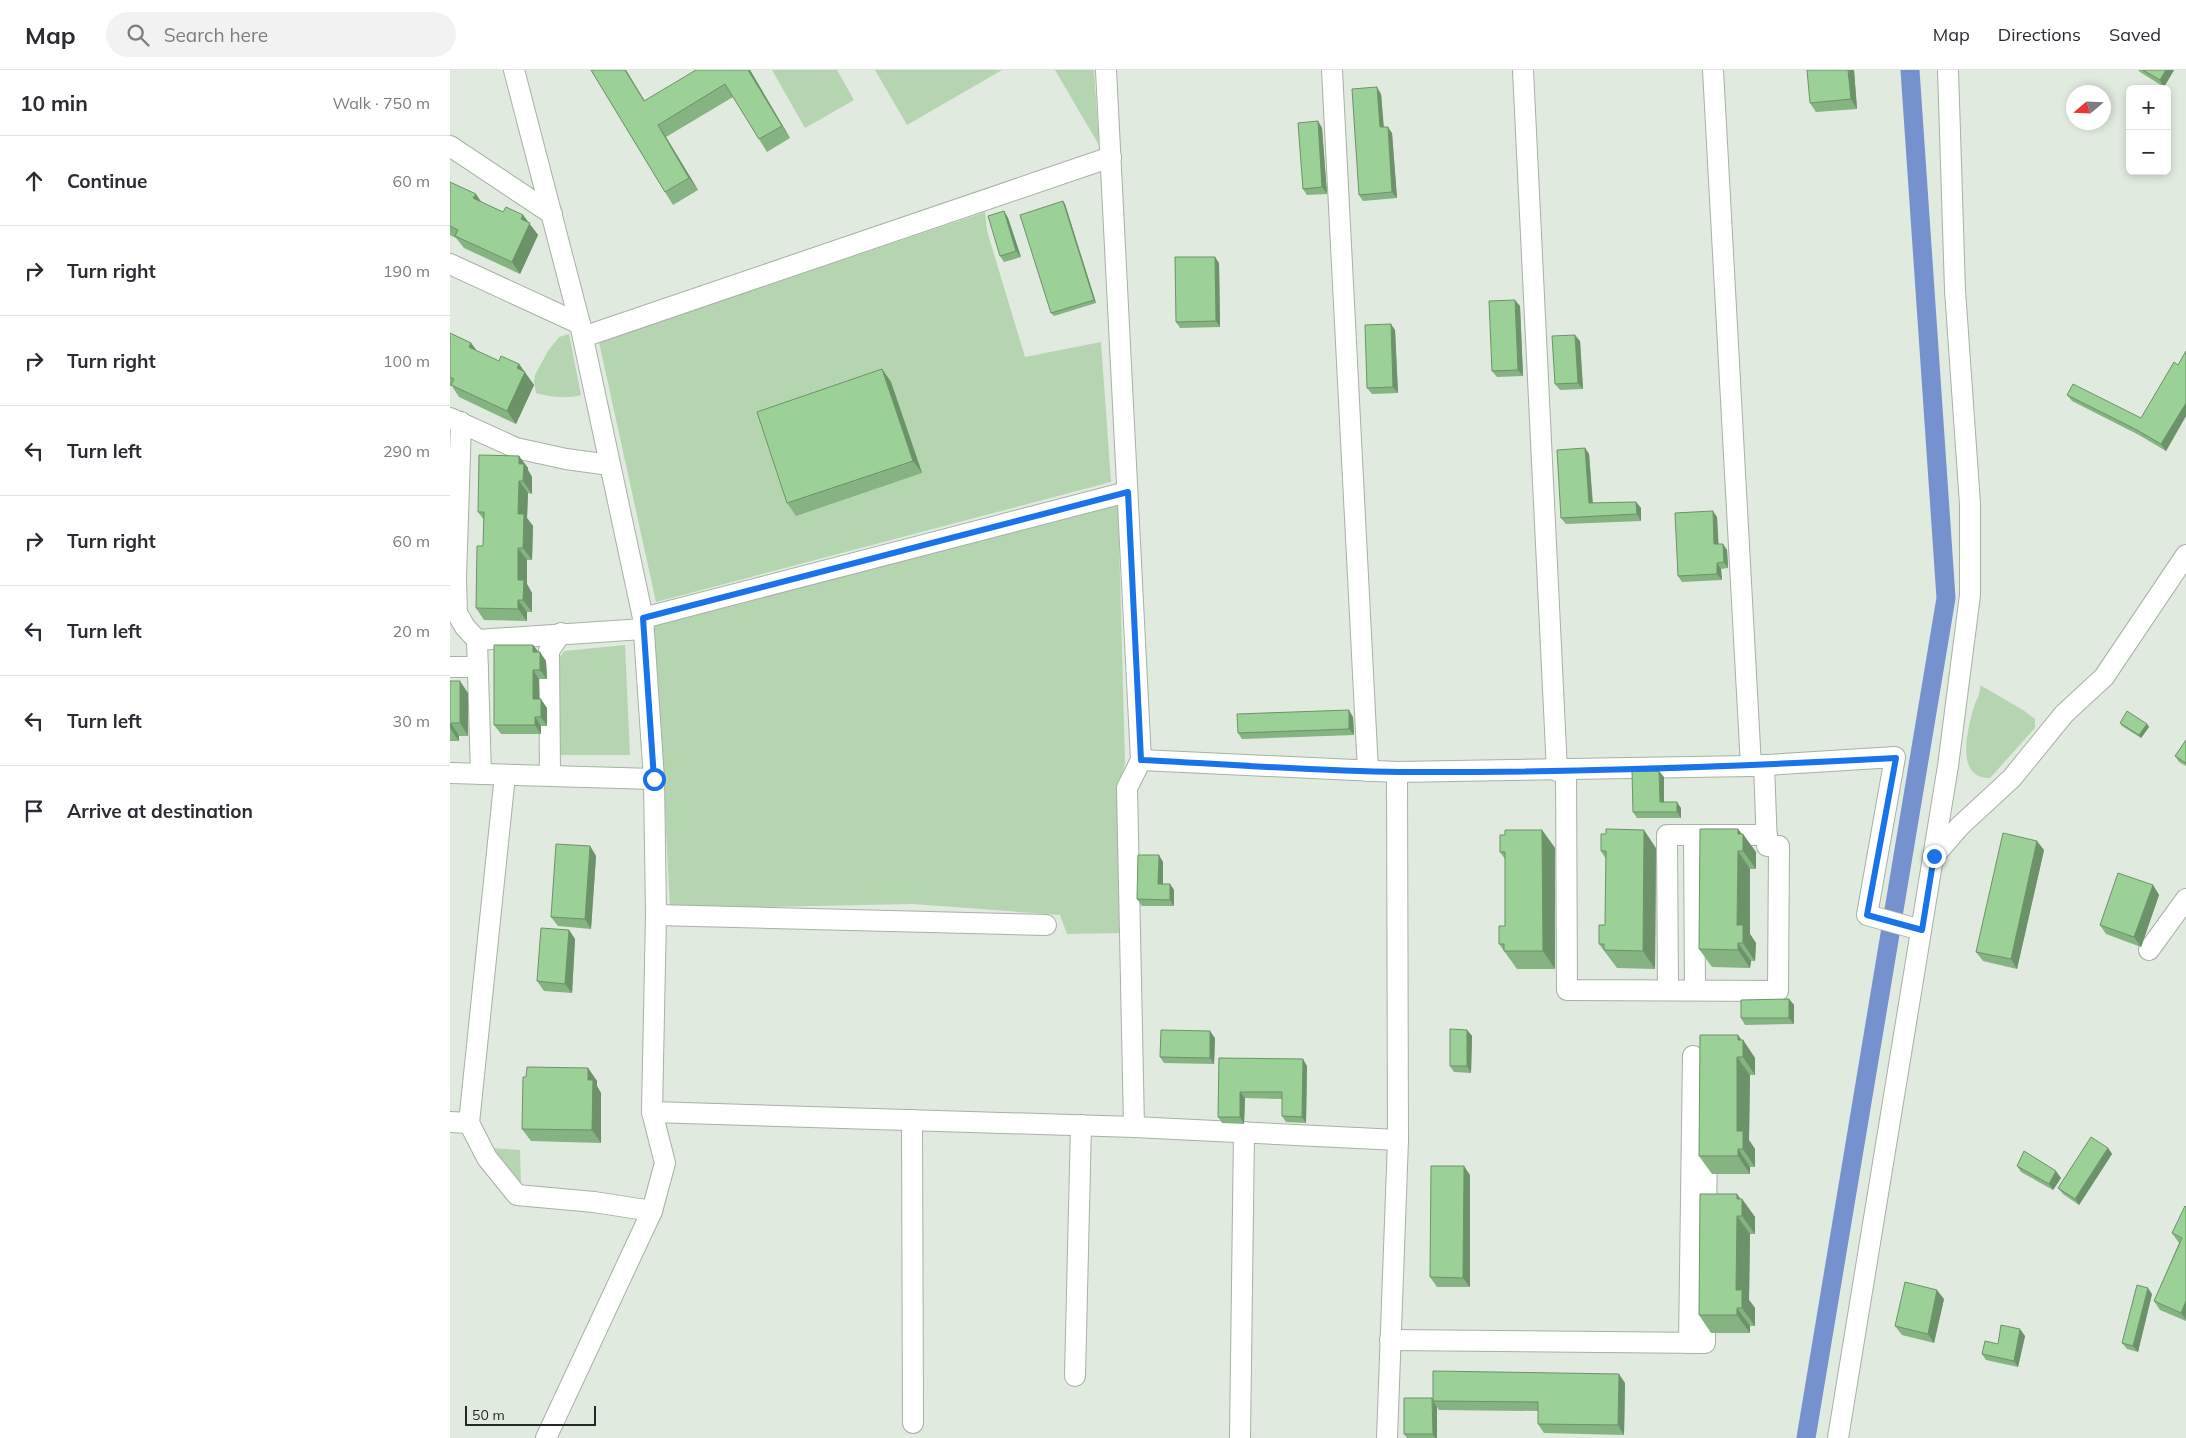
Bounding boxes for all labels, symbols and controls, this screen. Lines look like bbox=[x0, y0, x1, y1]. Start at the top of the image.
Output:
search box bbox=[106, 12, 456, 57]
text: Map bbox=[25, 20, 76, 50]
icon: search bbox=[124, 21, 152, 49]
text: Search here bbox=[164, 23, 268, 47]
text: Map bbox=[1933, 23, 1970, 46]
text: Directions bbox=[1998, 23, 2081, 46]
text: Saved bbox=[2109, 23, 2161, 46]
north arrow bbox=[2066, 85, 2111, 130]
map controls bbox=[2126, 85, 2171, 175]
button: + bbox=[2126, 85, 2171, 130]
text: 10 min bbox=[20, 90, 88, 116]
text: Walk · 750 m bbox=[332, 93, 430, 113]
button: − bbox=[2126, 130, 2171, 175]
icon: ahead bbox=[20, 167, 48, 195]
text: Continue bbox=[67, 169, 147, 193]
text: 60 m bbox=[393, 171, 430, 191]
icon: right bbox=[20, 257, 48, 285]
text: Turn right bbox=[67, 259, 156, 283]
text: 190 m bbox=[383, 261, 430, 281]
icon: right bbox=[20, 347, 48, 375]
text: Turn right bbox=[67, 349, 156, 373]
text: 100 m bbox=[383, 351, 430, 371]
icon: left bbox=[20, 437, 48, 465]
text: Turn left bbox=[67, 439, 142, 463]
text: 290 m bbox=[383, 441, 430, 461]
icon: right bbox=[20, 527, 48, 555]
text: Turn right bbox=[67, 529, 156, 553]
text: 60 m bbox=[393, 531, 430, 551]
icon: left bbox=[20, 617, 48, 645]
text: Turn left bbox=[67, 619, 142, 643]
text: 20 m bbox=[393, 621, 430, 641]
icon: left bbox=[20, 707, 48, 735]
text: Turn left bbox=[67, 709, 142, 733]
text: 30 m bbox=[393, 711, 430, 731]
route start bbox=[643, 768, 666, 791]
icon: arrive bbox=[20, 797, 48, 825]
text: Arrive at destination bbox=[67, 799, 253, 823]
route end bbox=[1923, 845, 1946, 868]
scale bar bbox=[465, 1403, 596, 1426]
text: 50 m bbox=[472, 1406, 505, 1424]

